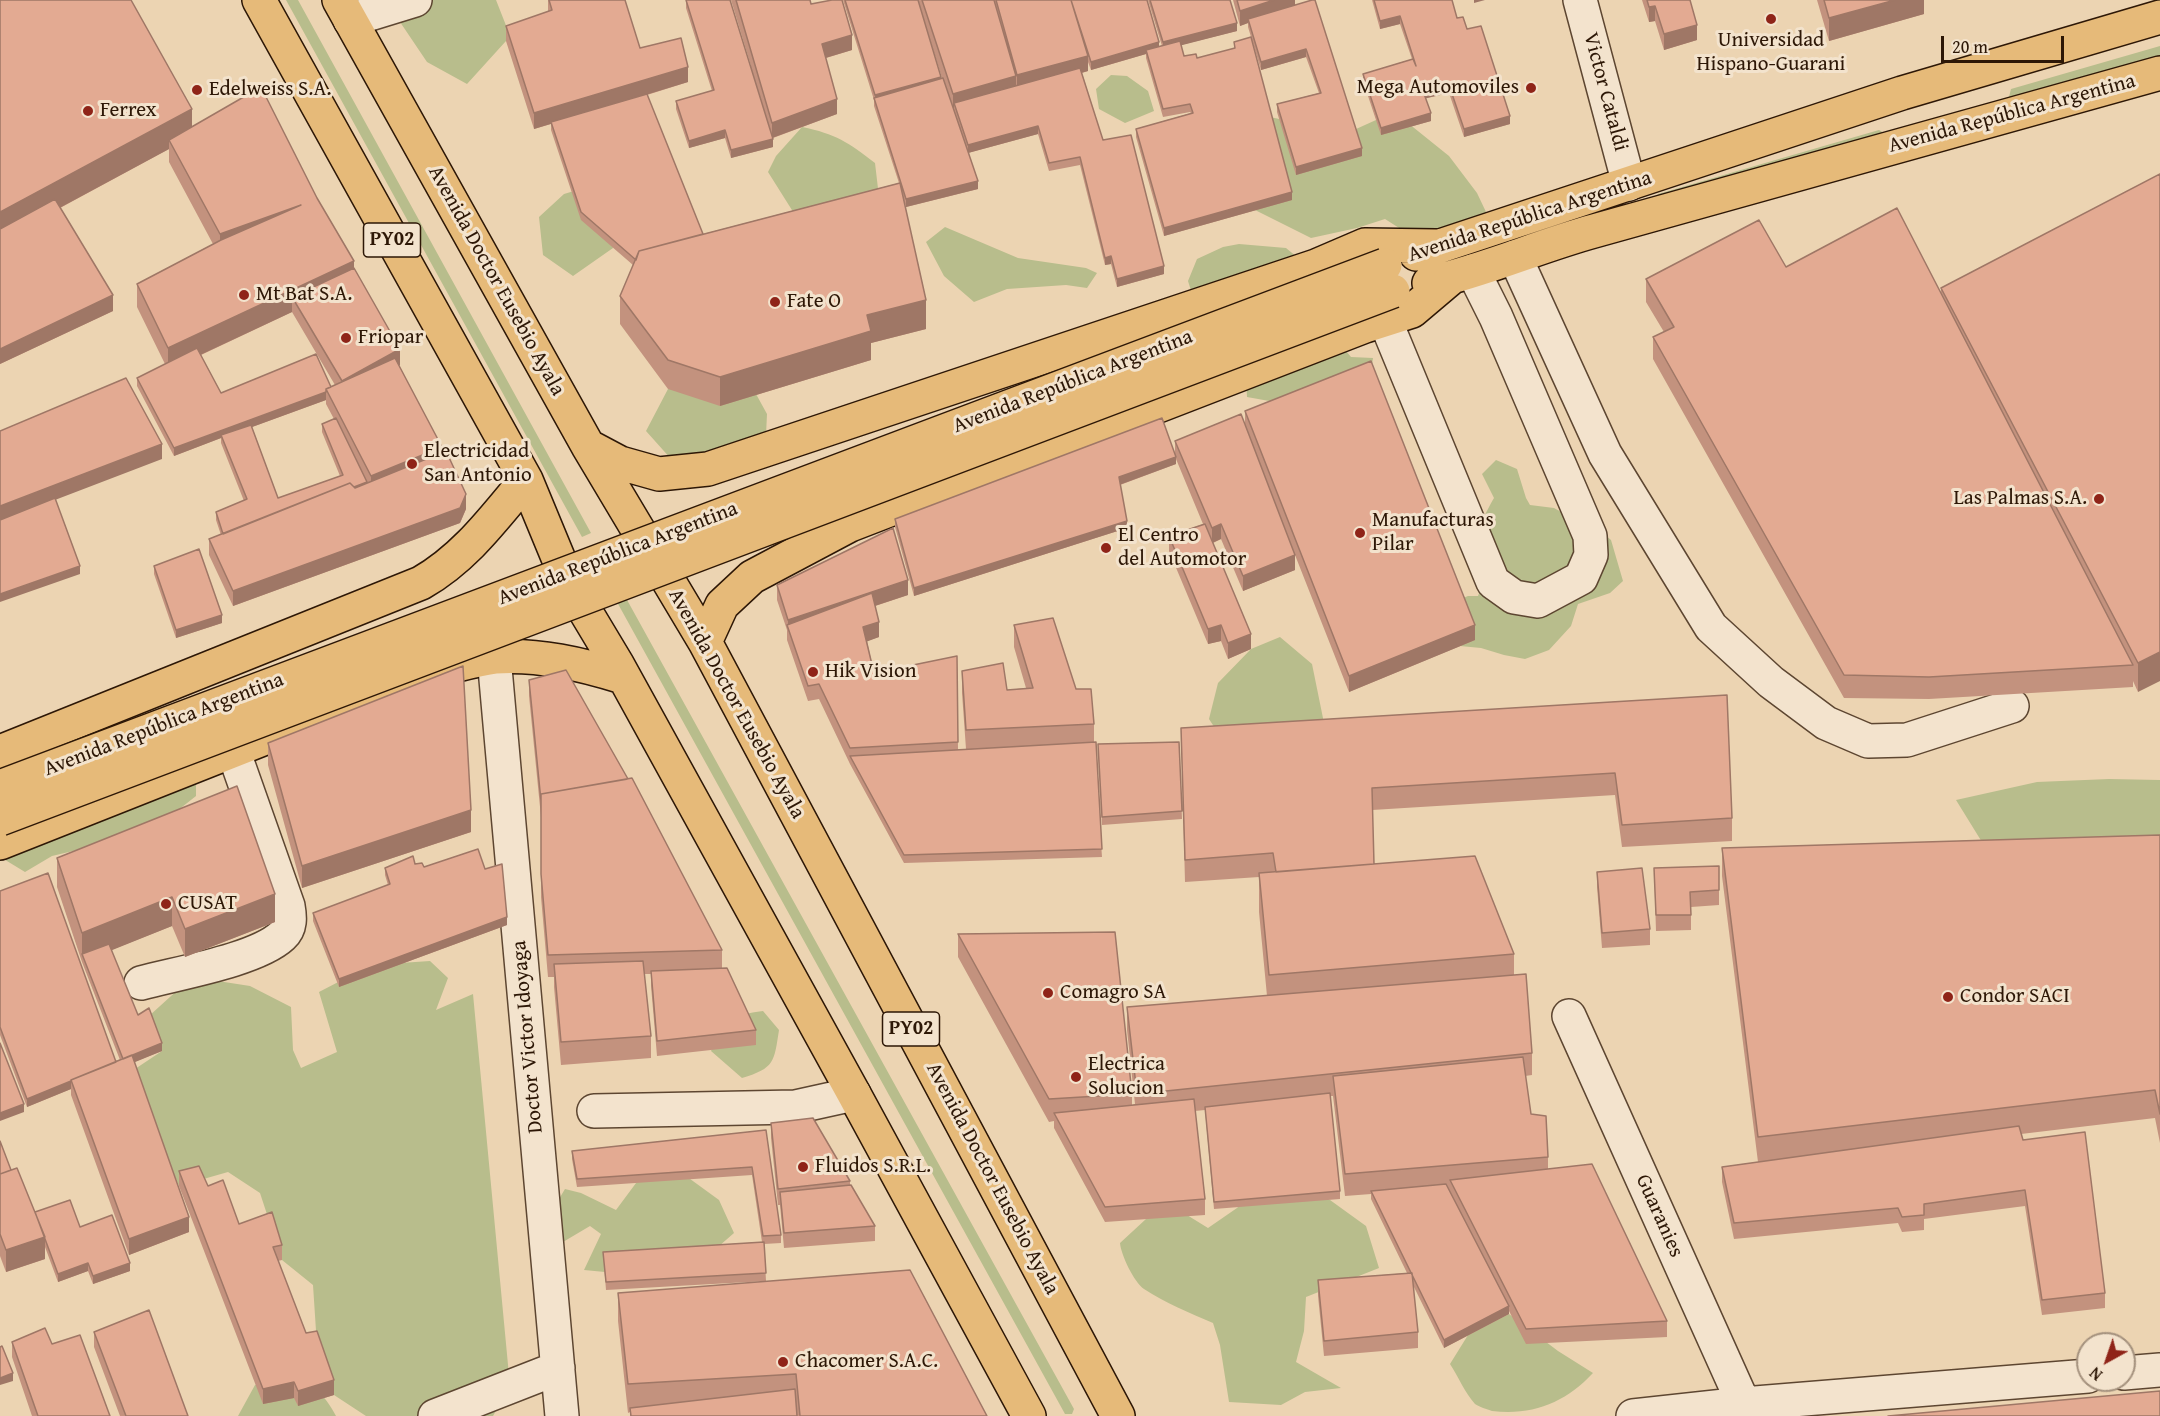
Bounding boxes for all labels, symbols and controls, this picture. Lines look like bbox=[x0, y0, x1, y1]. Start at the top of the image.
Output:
marker: Universidad Hispano-Guarani bbox=[1764, 12, 1778, 26]
scale bar bbox=[1944, 24, 2067, 62]
place label: Universidad Hispano-Guarani bbox=[1697, 28, 1845, 78]
street label: Victor Cataldi bbox=[1577, 30, 1633, 154]
text: 20 m bbox=[1952, 33, 1988, 60]
street label: Avenida República Argentina bbox=[1886, 69, 2138, 159]
place label: Mega Automoviles bbox=[1357, 75, 1519, 101]
place label: Edelweiss S.A. bbox=[209, 77, 331, 103]
marker: Mega Automoviles bbox=[1524, 81, 1538, 95]
marker: Edelweiss S.A. bbox=[190, 83, 204, 97]
place label: Ferrex bbox=[100, 98, 156, 124]
marker: Ferrex bbox=[81, 104, 95, 118]
street label: Avenida Doctor Eusebio Ayala bbox=[422, 162, 570, 400]
street label: Avenida República Argentina bbox=[1405, 166, 1655, 268]
road number: PY02 bbox=[364, 223, 420, 257]
place label: Mt Bat S.A. bbox=[256, 282, 352, 308]
marker: Mt Bat S.A. bbox=[237, 288, 251, 302]
place label: Fate O bbox=[787, 289, 841, 315]
marker: Fate O bbox=[768, 295, 782, 309]
place label: Friopar bbox=[358, 325, 423, 351]
street label: Avenida República Argentina bbox=[950, 325, 1196, 439]
marker: Friopar bbox=[339, 331, 353, 345]
place label: Electricidad San Antonio bbox=[424, 439, 532, 489]
marker: Electricidad San Antonio bbox=[405, 457, 419, 471]
place label: Las Palmas S.A. bbox=[1954, 486, 2087, 512]
marker: Las Palmas S.A. bbox=[2092, 492, 2106, 506]
street label: Avenida República Argentina bbox=[495, 497, 741, 611]
place label: Manufacturas Pilar bbox=[1372, 508, 1494, 558]
place label: El Centro del Automotor bbox=[1118, 523, 1246, 573]
marker: Manufacturas Pilar bbox=[1353, 526, 1367, 540]
marker: El Centro del Automotor bbox=[1099, 541, 1113, 555]
street label: Avenida Doctor Eusebio Ayala bbox=[662, 585, 810, 823]
place label: Hik Vision bbox=[825, 659, 917, 685]
marker: Hik Vision bbox=[806, 665, 820, 679]
street label: Avenida República Argentina bbox=[41, 668, 287, 782]
place label: CUSAT bbox=[178, 891, 237, 917]
marker: CUSAT bbox=[159, 897, 173, 911]
street label: Doctor Victor Idoyaga bbox=[507, 940, 549, 1134]
place label: Comagro SA bbox=[1060, 980, 1166, 1006]
place label: Condor SACI bbox=[1960, 984, 2070, 1010]
marker: Comagro SA bbox=[1041, 986, 1055, 1000]
marker: Condor SACI bbox=[1941, 990, 1955, 1004]
road number: PY02 bbox=[882, 1012, 940, 1046]
place label: Electrica Solucion bbox=[1088, 1052, 1165, 1102]
street label: Avenida Doctor Eusebio Ayala bbox=[920, 1059, 1064, 1299]
marker: Electrica Solucion bbox=[1069, 1070, 1083, 1084]
place label: Fluidos S.R.L. bbox=[815, 1154, 931, 1180]
marker: Fluidos S.R.L. bbox=[796, 1160, 810, 1174]
street label: Guaranies bbox=[1630, 1171, 1688, 1261]
north arrow bbox=[2076, 1332, 2136, 1392]
place label: Chacomer S.A.C. bbox=[795, 1349, 938, 1375]
marker: Chacomer S.A.C. bbox=[776, 1355, 790, 1369]
text: N bbox=[2084, 1362, 2108, 1387]

